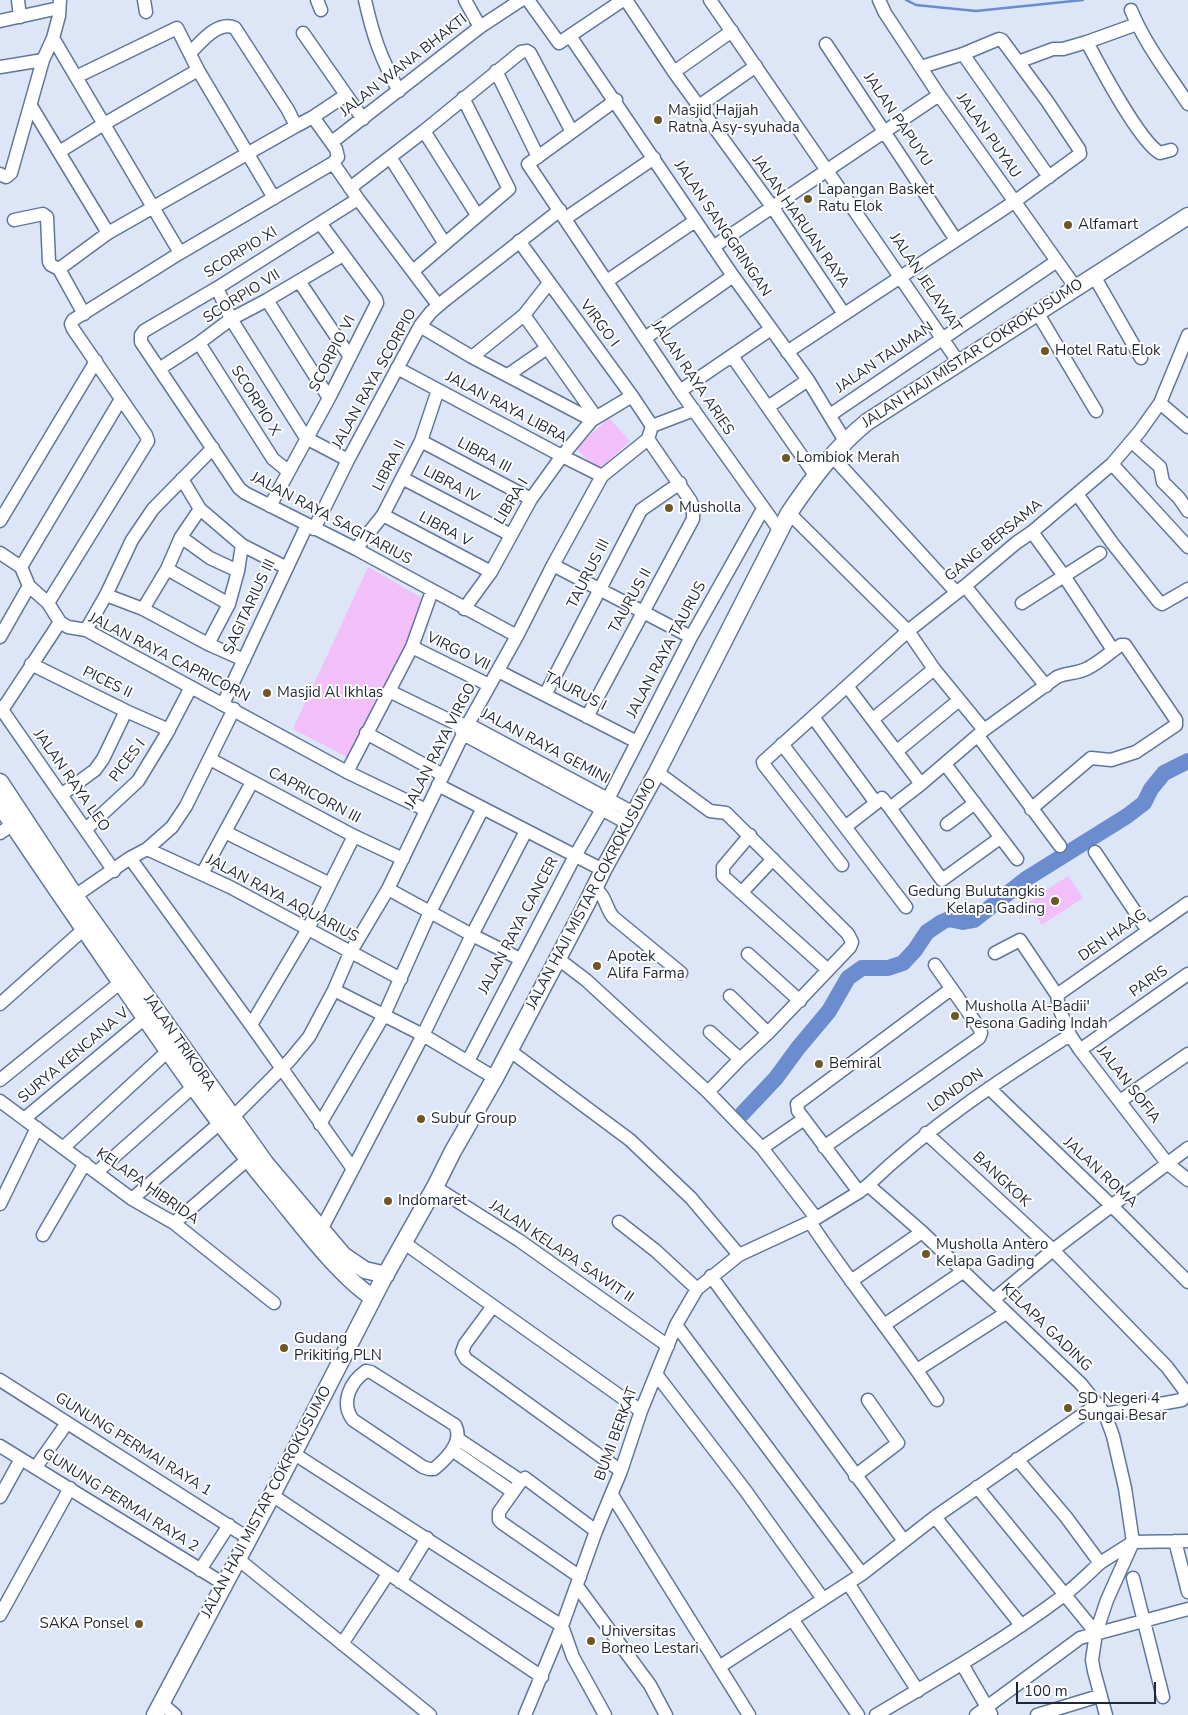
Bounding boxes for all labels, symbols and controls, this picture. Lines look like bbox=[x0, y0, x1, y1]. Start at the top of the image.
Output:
street label: JALAN WANA BHAKTI bbox=[337, 11, 471, 121]
street label: JALAN PAPUYU bbox=[859, 70, 935, 170]
street label: JALAN PUYAU bbox=[952, 90, 1024, 182]
place label: Masjid Hajjah Ratna Asy-syuhada bbox=[668, 102, 800, 137]
marker: Masjid Hajjah Ratna Asy-syuhada bbox=[652, 114, 664, 126]
street label: JALAN HARUAN RAYA bbox=[747, 152, 853, 292]
street label: JALAN SANGGRINGAN bbox=[670, 157, 774, 301]
place label: Lapangan Basket Ratu Elok bbox=[818, 181, 934, 216]
marker: Lapangan Basket Ratu Elok bbox=[802, 193, 814, 205]
place label: Alfamart bbox=[1078, 216, 1138, 234]
marker: Alfamart bbox=[1062, 219, 1074, 231]
street label: SCORPIO XI bbox=[201, 223, 281, 283]
street label: JALAN JELAWAT bbox=[885, 230, 965, 336]
street label: SCORPIO VII bbox=[200, 266, 284, 328]
street label: JALAN HAJI MISTAR COKROKUSUMO bbox=[859, 276, 1087, 432]
street label: VIRGO I bbox=[575, 297, 623, 351]
street label: JALAN RAYA SCORPIO bbox=[329, 306, 421, 452]
street label: SCORPIO VI bbox=[306, 313, 360, 395]
street label: JALAN RAYA ARIES bbox=[647, 317, 737, 439]
street label: JALAN TAUMAN bbox=[833, 319, 937, 397]
place label: Hotel Ratu Elok bbox=[1055, 342, 1161, 360]
marker: Hotel Ratu Elok bbox=[1039, 345, 1051, 357]
street label: SCORPIO X bbox=[226, 363, 284, 439]
street label: JALAN RAYA LIBRA bbox=[442, 368, 570, 448]
street label: LIBRA III bbox=[454, 434, 514, 478]
street label: LIBRA II bbox=[370, 438, 410, 494]
place label: Lombiok Merah bbox=[796, 449, 900, 467]
marker: Lombiok Merah bbox=[780, 452, 792, 464]
street label: LIBRA IV bbox=[420, 463, 482, 507]
street label: JALAN RAYA SAGITARIUS bbox=[247, 469, 415, 569]
street label: LIBRA I bbox=[491, 476, 533, 528]
street label: GANG BERSAMA bbox=[942, 496, 1046, 586]
place label: Musholla bbox=[679, 499, 741, 517]
marker: Musholla bbox=[663, 502, 675, 514]
street label: LIBRA V bbox=[416, 509, 474, 551]
street label: TAURUS III bbox=[564, 536, 614, 612]
street label: SAGITARIUS III bbox=[220, 557, 280, 657]
street label: TAURUS II bbox=[606, 565, 656, 637]
street label: JALAN RAYA TAURUS bbox=[623, 579, 711, 721]
street label: JALAN RAYA CAPRICORN bbox=[85, 609, 253, 707]
street label: VIRGO VII bbox=[423, 629, 493, 675]
street label: PICES II bbox=[79, 663, 135, 703]
street label: TAURUS I bbox=[541, 669, 609, 715]
street label: JALAN RAYA VIRGO bbox=[402, 680, 480, 812]
place label: Masjid Al Ikhlas bbox=[277, 684, 383, 702]
marker: Masjid Al Ikhlas bbox=[261, 687, 273, 699]
street label: JALAN RAYA GEMINI bbox=[477, 705, 613, 789]
street label: JALAN RAYA LEO bbox=[29, 727, 113, 835]
street label: PICES I bbox=[106, 736, 150, 786]
street label: CAPRICORN III bbox=[265, 764, 363, 828]
street label: JALAN HAJI MISTAR COKROKUSUMO bbox=[523, 775, 661, 1013]
street label: JALAN RAYA AQUARIUS bbox=[203, 851, 361, 947]
street label: JALAN RAYA CANCER bbox=[475, 854, 563, 998]
place label: Gedung Bulutangkis Kelapa Gading bbox=[908, 883, 1045, 918]
marker: Gedung Bulutangkis Kelapa Gading bbox=[1049, 895, 1061, 907]
street label: DEN HAAG bbox=[1076, 906, 1150, 966]
place label: Apotek Alifa Farma bbox=[607, 948, 685, 983]
marker: Apotek Alifa Farma bbox=[591, 960, 603, 972]
street label: PARIS bbox=[1126, 962, 1172, 1002]
street label: JALAN TRIKORA bbox=[139, 991, 219, 1095]
place label: Musholla Al-Badii' Pesona Gading Indah bbox=[965, 998, 1108, 1033]
street label: SURYA KENCANA V bbox=[15, 1004, 133, 1108]
marker: Musholla Al-Badii' Pesona Gading Indah bbox=[949, 1010, 961, 1022]
street label: JALAN SOFIA bbox=[1092, 1043, 1164, 1127]
place label: Bemiral bbox=[829, 1055, 881, 1073]
marker: Bemiral bbox=[813, 1058, 825, 1070]
street label: LONDON bbox=[925, 1065, 987, 1117]
place label: Subur Group bbox=[431, 1110, 517, 1128]
marker: Subur Group bbox=[415, 1113, 427, 1125]
street label: JALAN ROMA bbox=[1059, 1134, 1141, 1212]
street label: KELAPA HIBRIDA bbox=[92, 1145, 202, 1229]
street label: BANGKOK bbox=[968, 1149, 1034, 1211]
place label: Indomaret bbox=[398, 1192, 467, 1210]
marker: Indomaret bbox=[382, 1195, 394, 1207]
street label: JALAN KELAPA SAWIT II bbox=[486, 1197, 636, 1307]
place label: Musholla Antero Kelapa Gading bbox=[936, 1236, 1048, 1271]
marker: Musholla Antero Kelapa Gading bbox=[920, 1248, 932, 1260]
street label: KELAPA GADING bbox=[997, 1280, 1095, 1376]
place label: Gudang Prikiting PLN bbox=[294, 1330, 382, 1365]
marker: Gudang Prikiting PLN bbox=[278, 1342, 290, 1354]
street label: JALAN HAJI MISTAR COKROKUSUMO bbox=[198, 1383, 336, 1621]
street label: BUMI BERKAT bbox=[592, 1385, 642, 1483]
street label: GUNUNG PERMAI RAYA 1 bbox=[51, 1389, 215, 1501]
place label: SD Negeri 4 Sungai Besar bbox=[1078, 1390, 1167, 1425]
marker: SD Negeri 4 Sungai Besar bbox=[1062, 1402, 1074, 1414]
street label: GUNUNG PERMAI RAYA 2 bbox=[38, 1445, 202, 1557]
place label: SAKA Ponsel bbox=[39, 1615, 129, 1633]
marker: SAKA Ponsel bbox=[133, 1618, 145, 1630]
place label: Universitas Borneo Lestari bbox=[601, 1623, 699, 1658]
marker: Universitas Borneo Lestari bbox=[585, 1635, 597, 1647]
scale bar bbox=[1018, 1672, 1158, 1704]
text: 100 m bbox=[1024, 1681, 1068, 1701]

